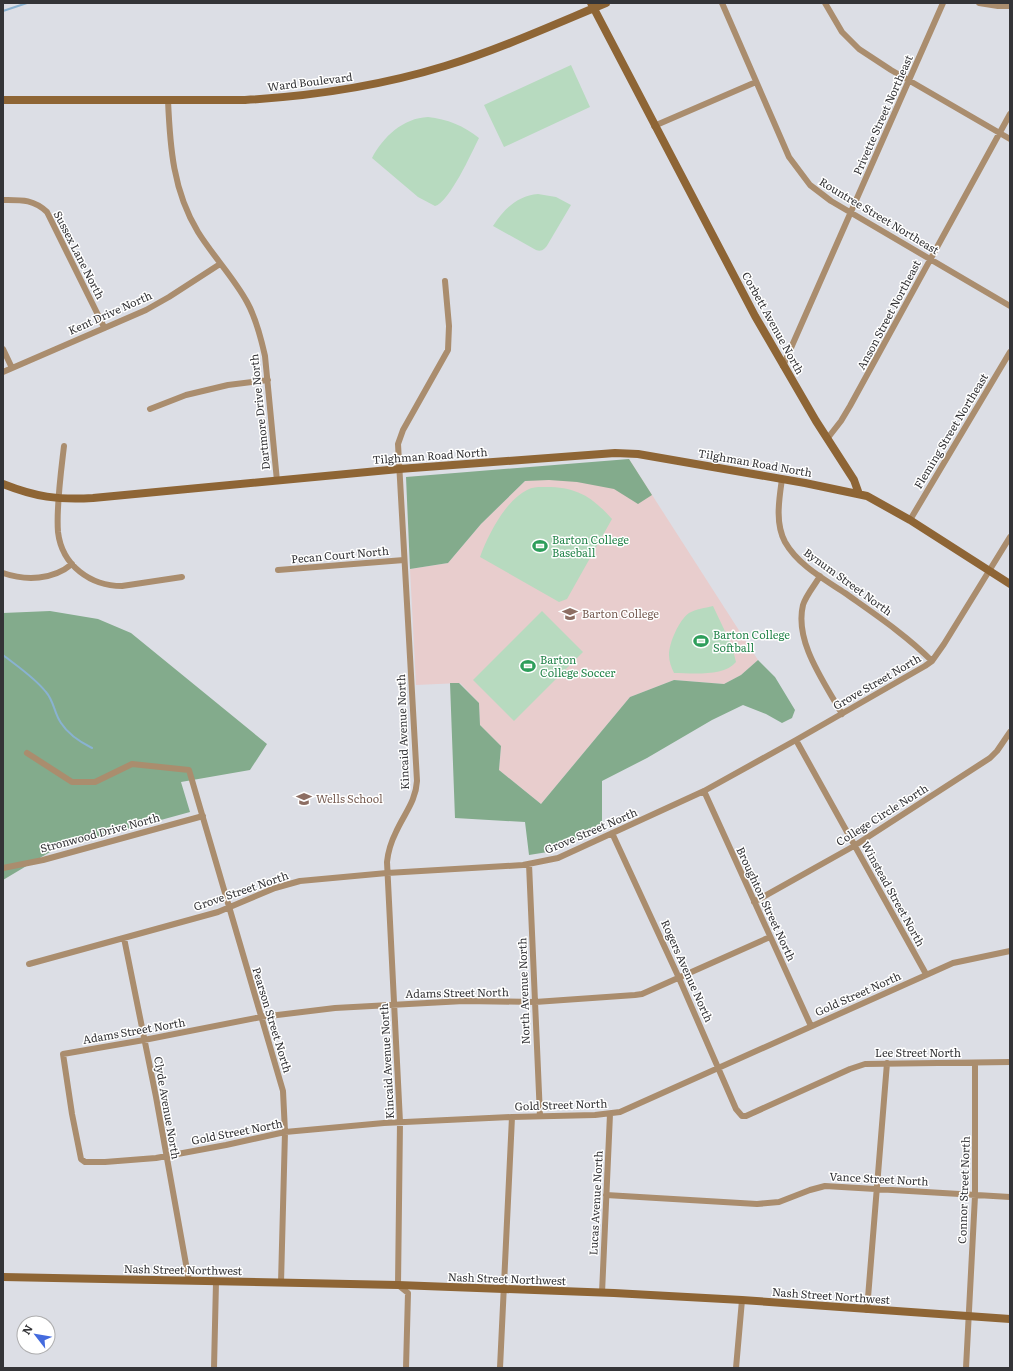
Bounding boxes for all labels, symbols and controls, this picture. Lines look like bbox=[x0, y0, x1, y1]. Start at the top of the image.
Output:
street label: Privette Street Northeast bbox=[848, 51, 916, 177]
street label: Ward Boulevard bbox=[267, 68, 354, 94]
street label: Rountree Street Northeast bbox=[817, 173, 943, 258]
street label: Sussex Lane North bbox=[51, 208, 109, 302]
street label: Anson Street Northeast bbox=[852, 256, 924, 372]
street label: Corbett Avenue North bbox=[739, 268, 809, 377]
street label: Kent Drive North bbox=[65, 286, 154, 338]
street label: Dartmore Drive North bbox=[245, 353, 273, 471]
street label: Fleming Street Northeast bbox=[909, 369, 991, 491]
street label: Tilghman Road North bbox=[372, 443, 488, 467]
street label: Tilghman Road North bbox=[697, 444, 813, 480]
place label: Barton College Baseball bbox=[552, 531, 629, 560]
sports icon: Barton College Baseball bbox=[531, 537, 549, 555]
street label: Pecan Court North bbox=[290, 542, 389, 566]
street label: Bynum Street North bbox=[801, 544, 896, 619]
school or university icon: Barton College bbox=[561, 605, 579, 623]
place label: Barton College bbox=[582, 605, 659, 621]
place label: Barton College Softball bbox=[713, 626, 790, 655]
sports icon: Barton College Softball bbox=[692, 632, 710, 650]
street label: Grove Street North bbox=[829, 649, 924, 713]
place label: Barton College Soccer bbox=[540, 651, 616, 680]
sports icon: Barton College Soccer bbox=[519, 657, 537, 675]
street label: Kincaid Avenue North bbox=[392, 674, 412, 790]
street label: College Circle North bbox=[832, 779, 931, 849]
school or university icon: Wells School bbox=[295, 790, 313, 808]
place label: Wells School bbox=[316, 790, 383, 806]
street label: Grove Street North bbox=[542, 803, 639, 857]
street label: Stronwood Drive North bbox=[38, 808, 161, 856]
street label: Winstead Street North bbox=[858, 838, 929, 949]
street label: Broughton Street North bbox=[733, 844, 800, 963]
street label: Grove Street North bbox=[191, 866, 290, 914]
street label: Rogers Avenue North bbox=[658, 917, 718, 1024]
street label: North Avenue North bbox=[513, 937, 533, 1045]
street label: Pearson Street North bbox=[249, 965, 297, 1075]
street label: Gold Street North bbox=[812, 967, 903, 1019]
street label: Adams Street North bbox=[405, 983, 509, 1001]
street label: Kincaid Avenue North bbox=[375, 1003, 397, 1119]
street label: Adams Street North bbox=[81, 1013, 186, 1047]
street label: Lee Street North bbox=[875, 1044, 961, 1060]
street label: Clyde Avenue North bbox=[151, 1055, 185, 1161]
street label: Gold Street North bbox=[514, 1094, 608, 1114]
street label: Gold Street North bbox=[190, 1114, 284, 1148]
street label: Connor Street North bbox=[953, 1136, 973, 1244]
street label: Lucas Avenue North bbox=[584, 1150, 606, 1256]
street label: Vance Street North bbox=[829, 1167, 929, 1189]
street label: Nash Street Northwest bbox=[124, 1260, 243, 1278]
street label: Nash Street Northwest bbox=[448, 1268, 567, 1288]
street label: Nash Street Northwest bbox=[772, 1283, 891, 1307]
north arrow bbox=[16, 1315, 56, 1355]
text: N bbox=[17, 1321, 36, 1337]

